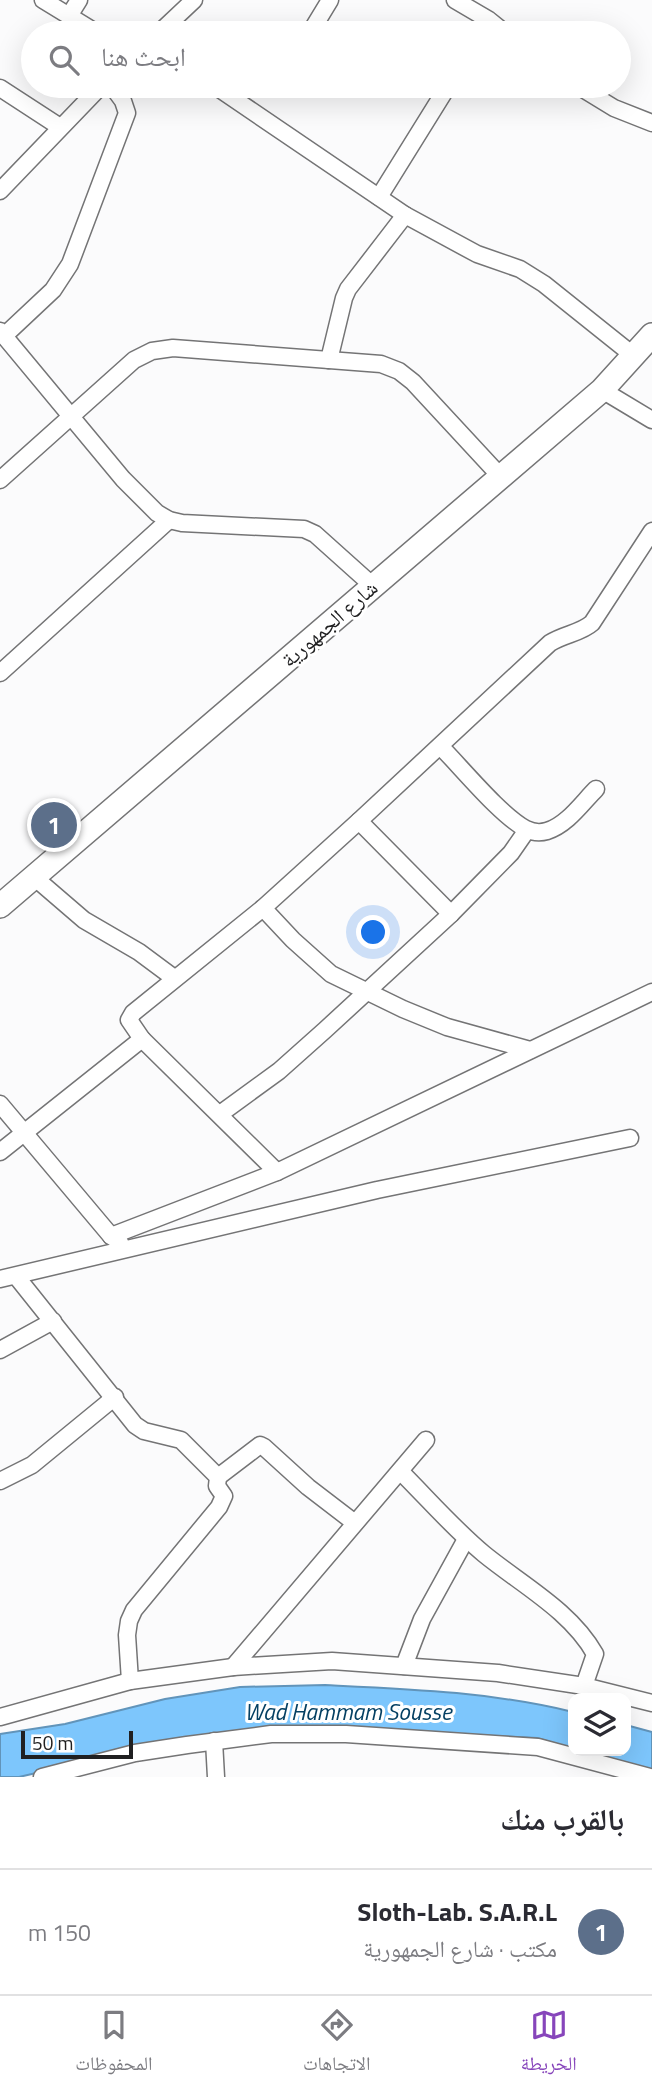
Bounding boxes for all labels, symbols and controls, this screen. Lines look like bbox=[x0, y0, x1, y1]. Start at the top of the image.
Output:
search box bbox=[21, 21, 631, 98]
text: ابحث هنا bbox=[101, 37, 186, 76]
icon: search bbox=[45, 41, 83, 79]
street label: شارع الجمهورية bbox=[273, 572, 385, 674]
pin: 1 bbox=[31, 799, 77, 851]
your location bbox=[356, 915, 390, 949]
map controls bbox=[568, 1693, 631, 1756]
button: layers bbox=[568, 1693, 631, 1756]
water label: Wad Hammam Sousse bbox=[244, 1694, 453, 1729]
scale bar bbox=[21, 1728, 133, 1760]
text: 50 m bbox=[32, 1728, 73, 1757]
text: بالقرب منك bbox=[500, 1796, 624, 1842]
text: Sloth-Lab. S.A.R.L bbox=[357, 1892, 557, 1931]
text: 150 m bbox=[28, 1915, 91, 1950]
text: 1 bbox=[595, 1915, 607, 1950]
text: مكتب · شارع الجمهورية bbox=[363, 1931, 557, 1966]
tab: المحفوظات bbox=[75, 2006, 153, 2082]
tab: الاتجاهات bbox=[303, 2006, 370, 2082]
tab: الخريطة bbox=[521, 2006, 577, 2082]

